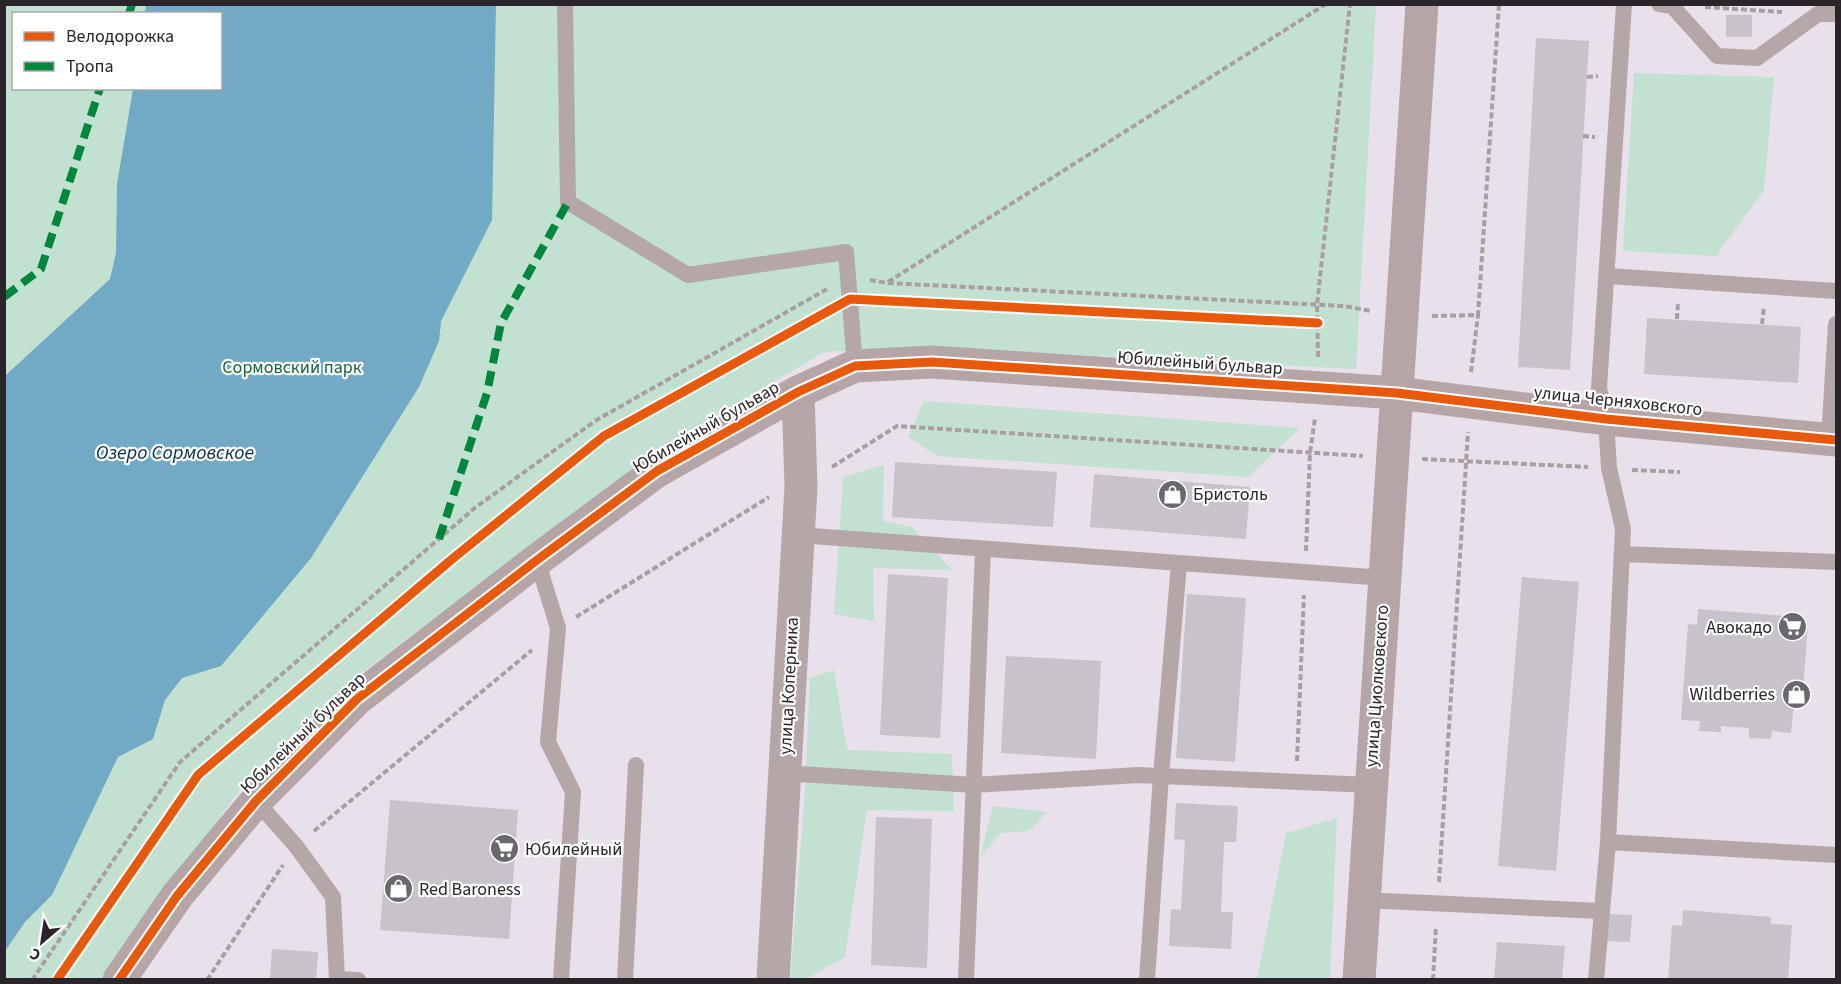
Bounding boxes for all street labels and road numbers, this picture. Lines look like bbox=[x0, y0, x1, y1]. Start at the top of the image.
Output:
street label: Юбилейный бульвар bbox=[1117, 345, 1283, 381]
street label: Юбилейный бульвар bbox=[628, 375, 784, 479]
street label: улица Черняховского bbox=[1532, 380, 1704, 422]
street label: улица Циолковского bbox=[1359, 604, 1395, 768]
street label: улица Коперника bbox=[773, 617, 805, 755]
street label: Юбилейный бульвар bbox=[235, 667, 371, 799]

